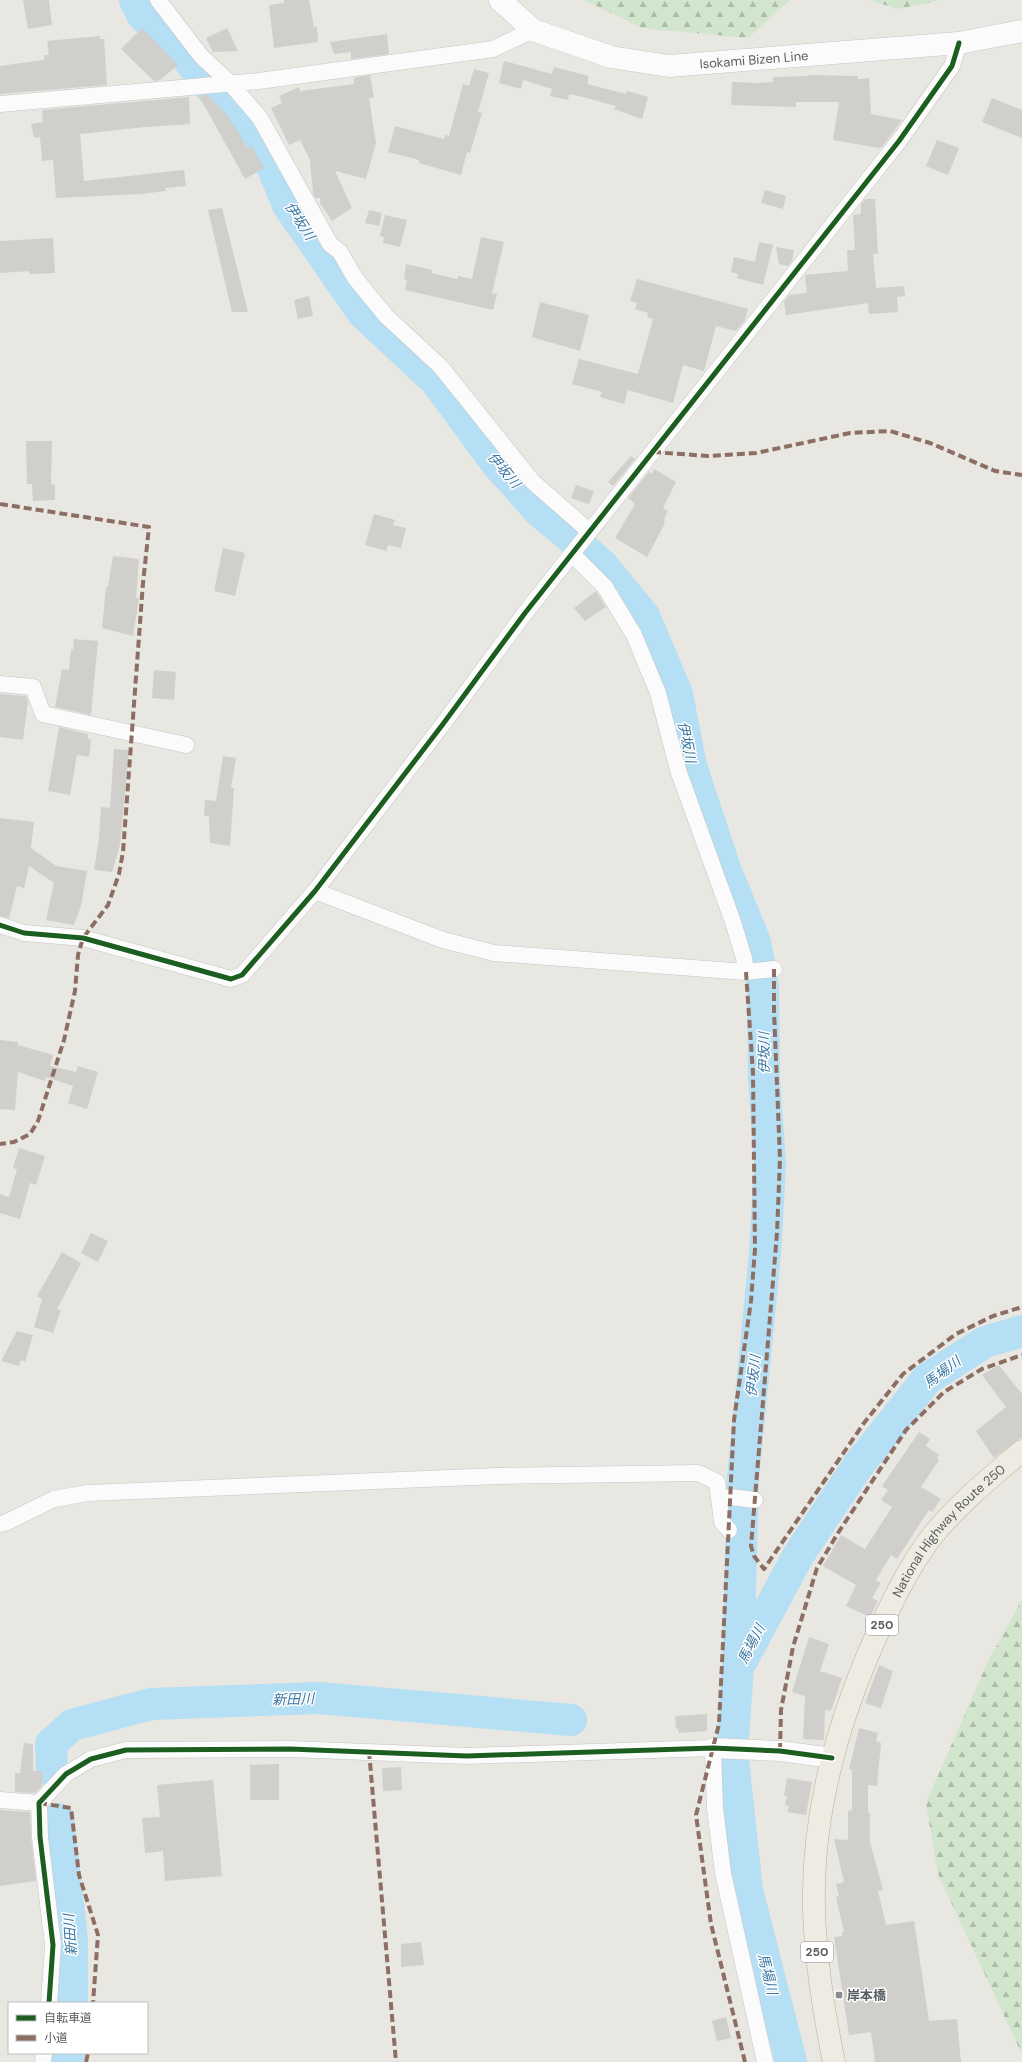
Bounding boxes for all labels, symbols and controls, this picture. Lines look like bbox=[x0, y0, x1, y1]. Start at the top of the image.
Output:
street label: Isokami Bizen Line bbox=[699, 47, 809, 73]
water label: 伊坂川 bbox=[281, 198, 320, 245]
water label: 伊坂川 bbox=[484, 448, 526, 493]
water label: 伊坂川 bbox=[674, 720, 701, 766]
water label: 伊坂川 bbox=[755, 1030, 773, 1074]
water label: 馬場川 bbox=[920, 1351, 966, 1392]
water label: 伊坂川 bbox=[742, 1352, 764, 1398]
street label: National Highway Route 250 bbox=[888, 1461, 1009, 1600]
road number: 250 bbox=[866, 1615, 898, 1635]
water label: 馬場川 bbox=[733, 1619, 769, 1667]
water label: 新田川 bbox=[272, 1689, 316, 1709]
water label: 新田川 bbox=[59, 1911, 80, 1957]
road number: 250 bbox=[801, 1942, 833, 1962]
water label: 馬場川 bbox=[754, 1951, 782, 1998]
place label: 岸本橋 bbox=[847, 1987, 886, 2004]
marker: 岸本橋 bbox=[834, 1990, 844, 2000]
legend bbox=[8, 2002, 148, 2054]
text: 自転車道 bbox=[44, 2010, 92, 2026]
text: 小道 bbox=[44, 2030, 68, 2046]

